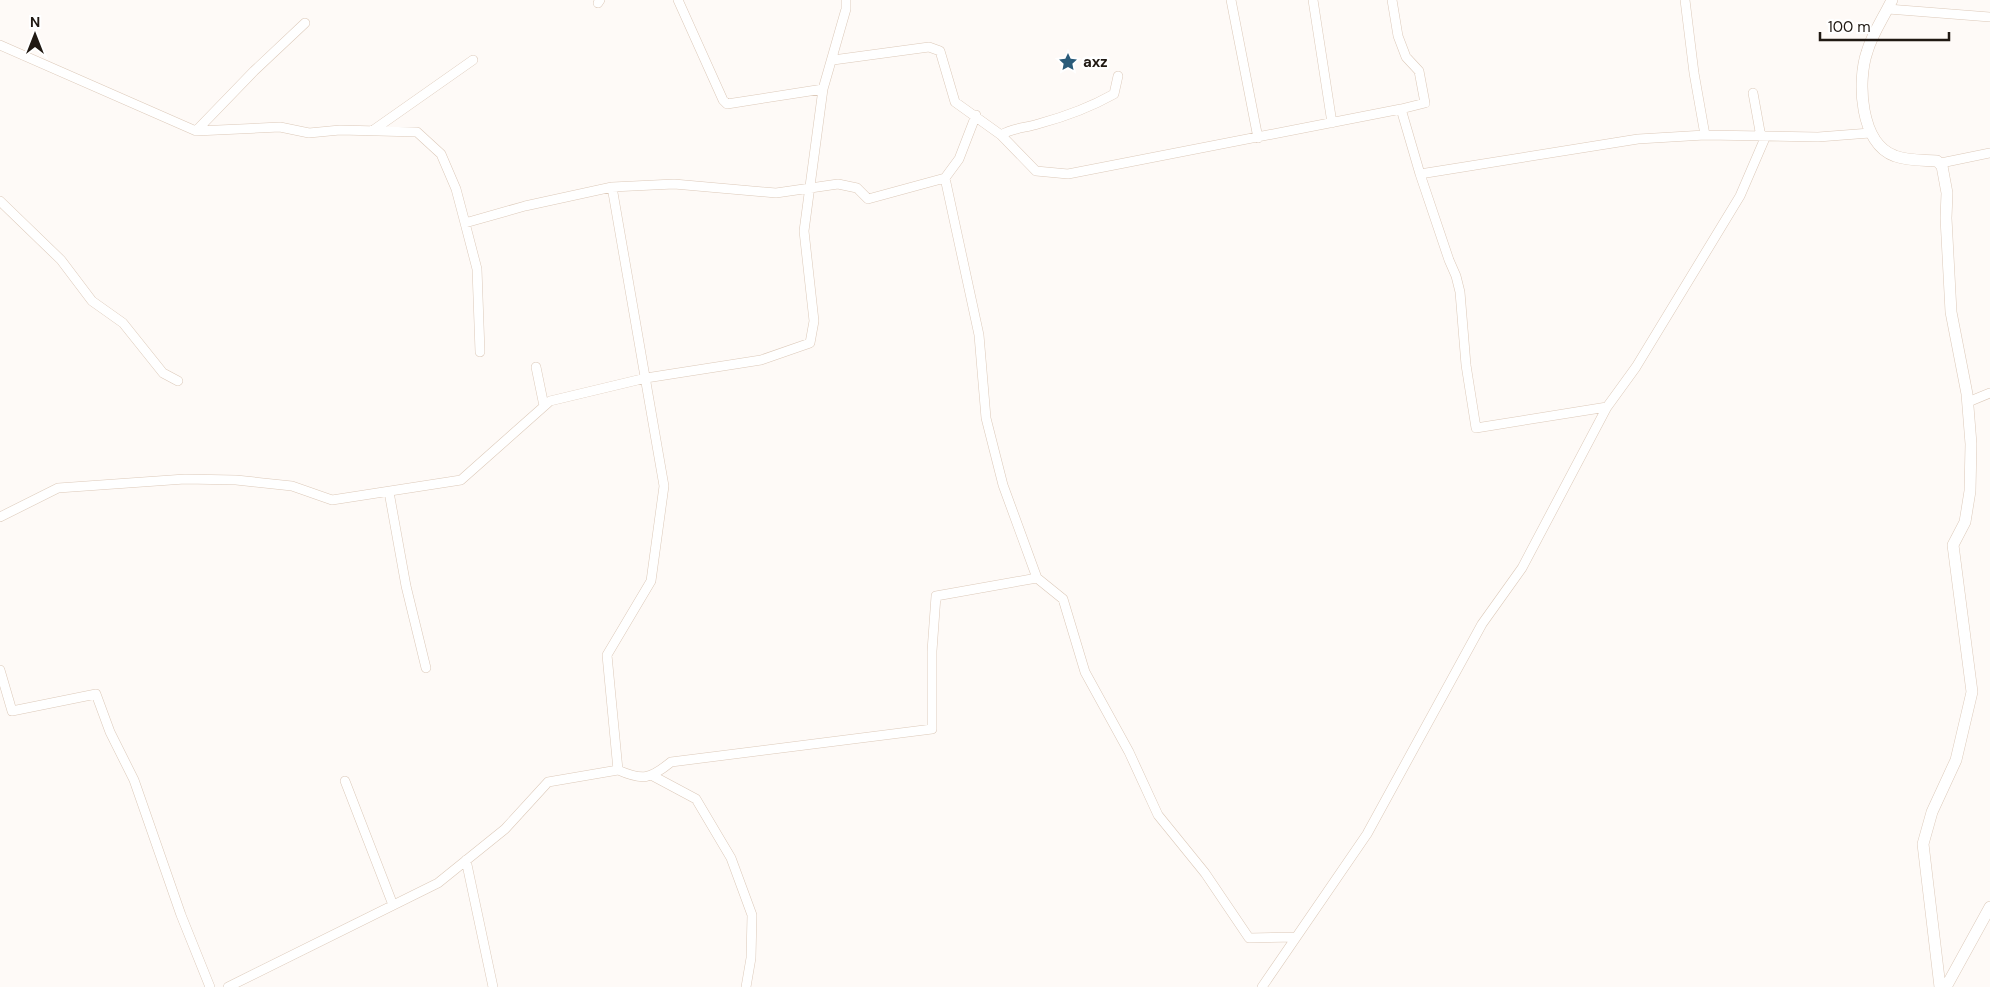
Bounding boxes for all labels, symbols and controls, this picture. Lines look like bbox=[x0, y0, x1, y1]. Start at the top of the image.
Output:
north arrow bbox=[10, 10, 60, 60]
scale bar bbox=[1820, 10, 1949, 42]
text: N bbox=[30, 13, 40, 31]
text: 100 m bbox=[1828, 17, 1871, 37]
place icon: axz bbox=[1057, 51, 1079, 73]
place label: axz bbox=[1083, 52, 1108, 72]

